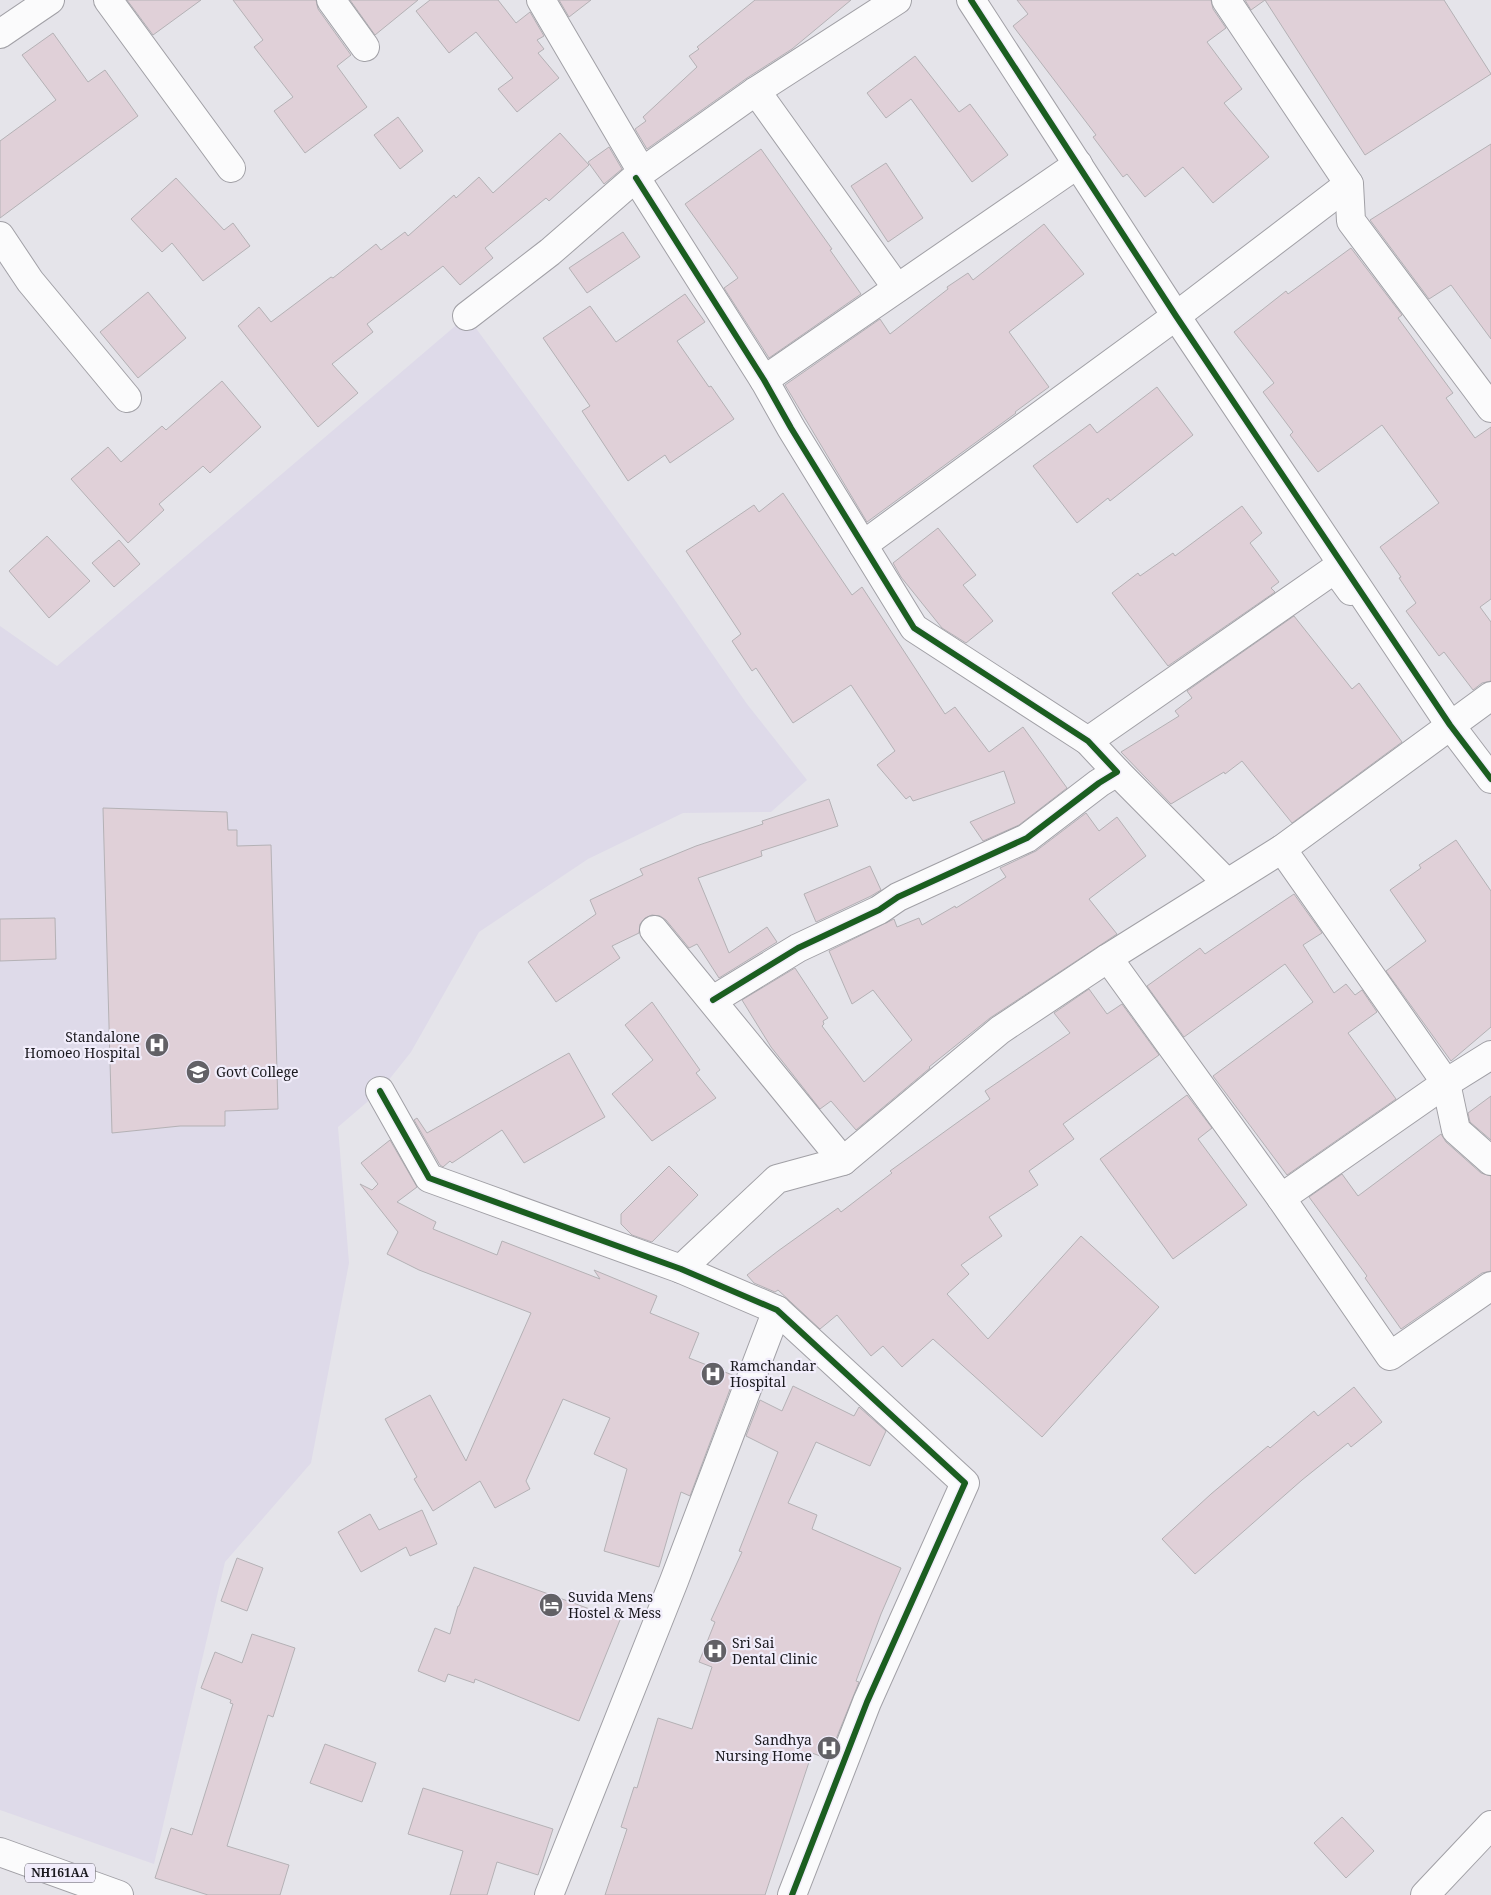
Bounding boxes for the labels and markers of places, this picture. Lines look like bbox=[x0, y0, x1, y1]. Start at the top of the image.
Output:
place label: Standalone Homoeo Hospital bbox=[25, 1027, 141, 1062]
hospital icon: Standalone Homoeo Hospital bbox=[144, 1032, 170, 1058]
school or university icon: Govt College bbox=[185, 1059, 211, 1085]
place label: Govt College bbox=[216, 1062, 299, 1081]
place label: Ramchandar Hospital bbox=[730, 1356, 816, 1391]
hospital icon: Ramchandar Hospital bbox=[700, 1361, 726, 1387]
place label: Suvida Mens Hostel & Mess bbox=[568, 1587, 661, 1622]
hotel icon: Suvida Mens Hostel & Mess bbox=[538, 1592, 564, 1618]
place label: Sri Sai Dental Clinic bbox=[732, 1633, 817, 1668]
hospital icon: Sri Sai Dental Clinic bbox=[702, 1638, 728, 1664]
place label: Sandhya Nursing Home bbox=[715, 1730, 812, 1765]
hospital icon: Sandhya Nursing Home bbox=[816, 1735, 842, 1761]

